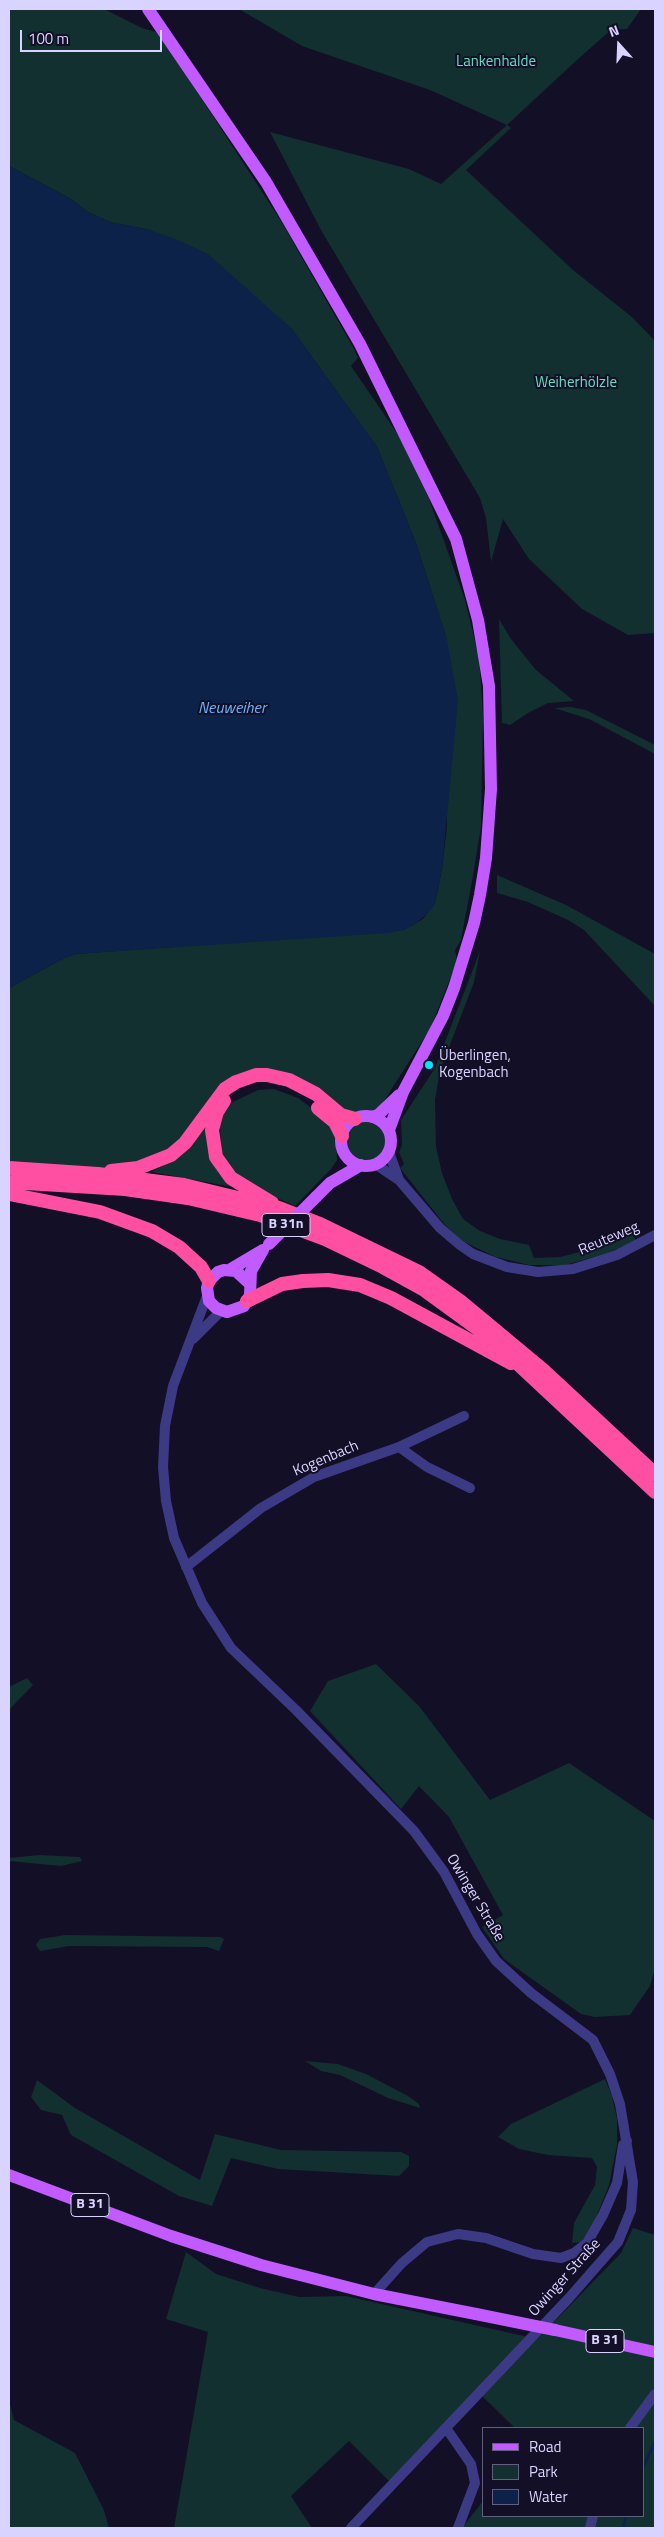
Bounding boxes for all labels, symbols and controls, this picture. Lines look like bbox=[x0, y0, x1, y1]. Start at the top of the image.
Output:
text: N bbox=[606, 19, 622, 42]
scale bar bbox=[22, 20, 165, 52]
north arrow bbox=[594, 20, 644, 70]
text: 100 m bbox=[28, 27, 69, 50]
park label: Lankenhalde bbox=[456, 53, 536, 71]
park label: Weiherhölzle bbox=[535, 374, 617, 392]
water label: Neuweiher bbox=[198, 699, 266, 719]
place label: Überlingen, Kogenbach bbox=[439, 1047, 511, 1082]
marker: Überlingen, Kogenbach bbox=[423, 1059, 435, 1071]
road number: B 31n bbox=[262, 1214, 310, 1236]
street label: Reuteweg bbox=[576, 1218, 642, 1260]
street label: Kogenbach bbox=[290, 1437, 362, 1481]
street label: Owinger Straße bbox=[442, 1851, 508, 1945]
road number: B 31 bbox=[71, 2194, 109, 2216]
street label: Owinger Straße bbox=[525, 2235, 605, 2321]
road number: B 31 bbox=[586, 2330, 624, 2352]
legend bbox=[482, 2427, 644, 2517]
text: Road bbox=[529, 2435, 561, 2458]
text: Park bbox=[529, 2460, 558, 2483]
text: Water bbox=[529, 2485, 568, 2508]

